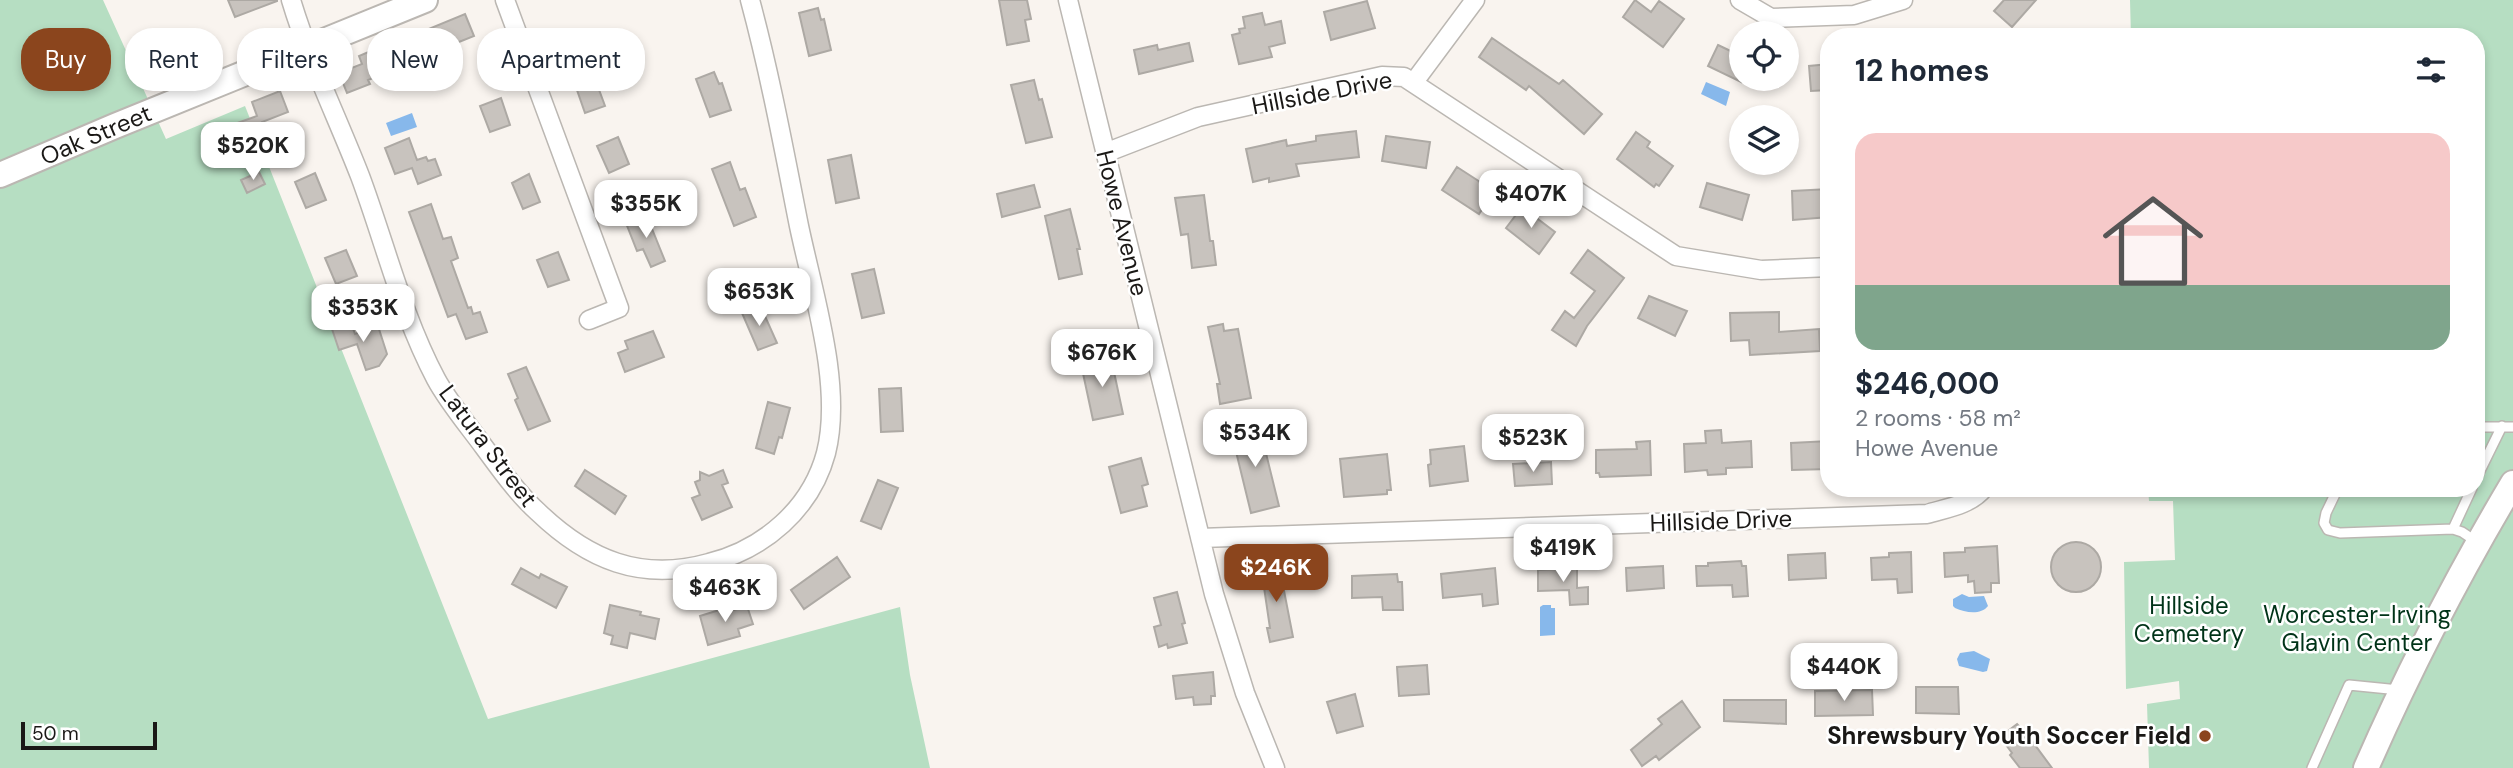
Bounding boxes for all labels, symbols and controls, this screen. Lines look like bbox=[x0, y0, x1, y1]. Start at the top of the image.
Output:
map controls bbox=[1729, 21, 1799, 175]
button: locate bbox=[1729, 21, 1799, 91]
chip: Buy bbox=[21, 28, 111, 91]
chip: Rent bbox=[125, 28, 223, 91]
chip: Filters bbox=[237, 28, 353, 91]
chip: New bbox=[367, 28, 463, 91]
chip: Apartment bbox=[477, 28, 645, 91]
text: 12 homes bbox=[1855, 51, 1989, 90]
icon: filters bbox=[2412, 51, 2450, 89]
street label: Hillside Drive bbox=[1249, 64, 1395, 121]
street label: Oak Street bbox=[35, 97, 156, 172]
button: layers bbox=[1729, 105, 1799, 175]
pin: $520K bbox=[204, 122, 302, 182]
text: $520K bbox=[217, 130, 289, 160]
street label: Howe Avenue bbox=[1089, 147, 1156, 299]
pin: $407K bbox=[1482, 170, 1580, 230]
text: $407K bbox=[1495, 178, 1567, 208]
icon: home bbox=[2090, 178, 2216, 304]
pin: $355K bbox=[597, 180, 695, 240]
text: $355K bbox=[610, 188, 682, 218]
pin: $653K bbox=[710, 268, 808, 328]
text: $653K bbox=[723, 276, 795, 306]
pin: $353K bbox=[314, 284, 412, 344]
text: $353K bbox=[328, 292, 398, 322]
pin: $676K bbox=[1053, 330, 1151, 389]
text: $676K bbox=[1067, 337, 1137, 367]
text: $246,000 bbox=[1855, 364, 1999, 403]
street label: Latura Street bbox=[432, 379, 544, 513]
text: 2 rooms · 58 m² bbox=[1855, 403, 2021, 433]
pin: $534K bbox=[1206, 410, 1304, 469]
pin: $523K bbox=[1484, 414, 1582, 474]
text: $534K bbox=[1219, 417, 1291, 447]
text: $523K bbox=[1498, 422, 1568, 452]
text: Howe Avenue bbox=[1855, 433, 1998, 463]
street label: Hillside Drive bbox=[1649, 503, 1793, 538]
pin: $419K bbox=[1514, 524, 1612, 584]
text: $419K bbox=[1530, 532, 1596, 562]
pin: $246K bbox=[1227, 544, 1325, 604]
text: $246K bbox=[1240, 552, 1312, 582]
pin: $463K bbox=[676, 564, 774, 624]
text: $463K bbox=[689, 572, 761, 602]
park label: Hillside Cemetery bbox=[2134, 590, 2244, 649]
park label: Worcester-Irving Glavin Center bbox=[2263, 599, 2451, 658]
pin: $440K bbox=[1795, 644, 1893, 703]
text: $440K bbox=[1806, 651, 1882, 681]
scale bar bbox=[21, 719, 158, 751]
place label: Shrewsbury Youth Soccer Field bbox=[1827, 720, 2191, 751]
text: 50 m bbox=[32, 721, 79, 746]
marker: Shrewsbury Youth Soccer Field bbox=[2197, 728, 2213, 744]

